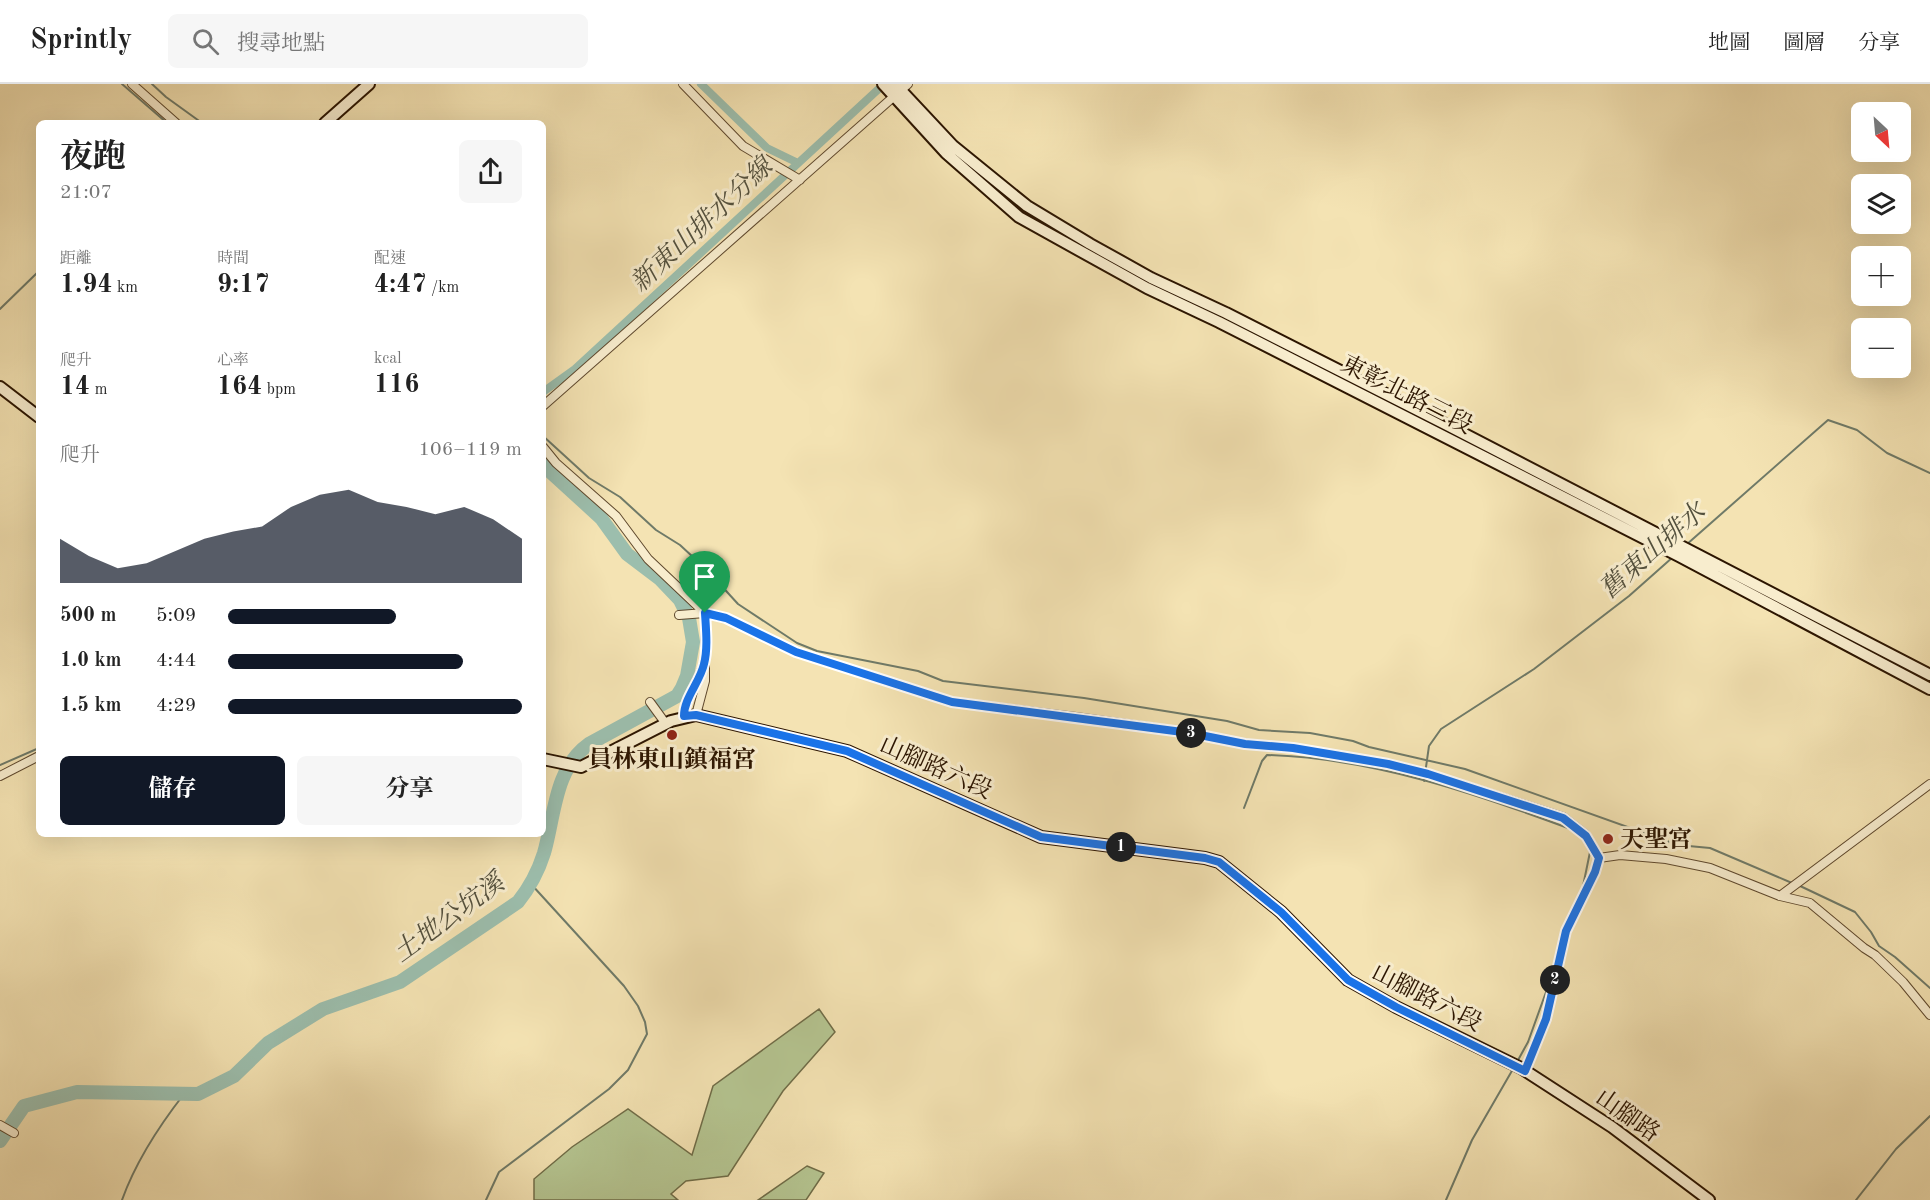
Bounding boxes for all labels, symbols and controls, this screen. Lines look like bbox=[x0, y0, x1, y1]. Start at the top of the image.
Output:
search box bbox=[168, 14, 588, 68]
icon: search bbox=[189, 25, 222, 58]
text: Sprintly bbox=[30, 27, 132, 55]
text: 搜尋地點 bbox=[237, 33, 325, 55]
text: 地圖 bbox=[1708, 33, 1750, 54]
text: 圖層 bbox=[1783, 33, 1825, 54]
text: 分享 bbox=[1858, 33, 1900, 54]
north arrow bbox=[1851, 102, 1911, 162]
map controls bbox=[1851, 102, 1911, 378]
button: share bbox=[459, 140, 522, 203]
text: 夜跑 bbox=[60, 142, 126, 175]
water label: 新東山排水分線 bbox=[626, 150, 780, 297]
button: layers bbox=[1851, 174, 1911, 234]
text: 21:07 bbox=[60, 183, 112, 203]
button: + bbox=[1851, 246, 1911, 306]
text: 距離 bbox=[60, 251, 92, 267]
text: 時間 bbox=[217, 251, 249, 267]
text: 配速 bbox=[374, 251, 406, 267]
text: 1.94 bbox=[60, 272, 113, 298]
text: 9:17 bbox=[217, 272, 270, 298]
text: 4:47 bbox=[374, 272, 427, 298]
text: km bbox=[113, 280, 138, 296]
text: /km bbox=[427, 280, 459, 296]
button: − bbox=[1851, 318, 1911, 378]
street label: 東彰北路三段 bbox=[1336, 350, 1477, 439]
text: kcal bbox=[374, 351, 402, 367]
text: 爬升 bbox=[60, 353, 92, 369]
text: 心率 bbox=[217, 353, 249, 369]
text: 116 bbox=[374, 372, 419, 398]
text: 14 bbox=[60, 374, 90, 400]
text: 164 bbox=[217, 374, 262, 400]
text: m bbox=[90, 382, 107, 398]
text: bpm bbox=[262, 382, 296, 398]
text: 106–119 m bbox=[419, 440, 522, 460]
text: 爬升 bbox=[60, 446, 100, 466]
water label: 舊東山排水 bbox=[1594, 496, 1713, 604]
pin bbox=[679, 551, 730, 613]
icon: arrive bbox=[688, 560, 721, 593]
text: 500 m bbox=[60, 606, 116, 626]
text: 5:09 bbox=[156, 606, 196, 626]
text: 1.0 km bbox=[60, 651, 122, 671]
text: 4:44 bbox=[156, 651, 196, 671]
text: 1.5 km bbox=[60, 696, 122, 716]
text: 4:29 bbox=[156, 696, 196, 716]
pin: 3 bbox=[1176, 718, 1206, 748]
text: 3 bbox=[1186, 725, 1196, 741]
marker: 員林東山鎮福宮 bbox=[665, 728, 679, 742]
street label: 山腳路六段 bbox=[875, 731, 996, 804]
place label: 員林東山鎮福宮 bbox=[588, 746, 756, 773]
button: 儲存 bbox=[60, 756, 285, 825]
button: 分享 bbox=[297, 756, 522, 825]
place label: 天聖宮 bbox=[1620, 826, 1692, 853]
pin: 1 bbox=[1106, 832, 1136, 862]
marker: 天聖宮 bbox=[1601, 832, 1615, 846]
text: 1 bbox=[1116, 839, 1126, 855]
water label: 土地公坑溪 bbox=[388, 867, 512, 967]
street label: 山腳路六段 bbox=[1367, 958, 1486, 1037]
pin: 2 bbox=[1540, 965, 1570, 995]
text: 2 bbox=[1550, 972, 1560, 988]
street label: 山腳路 bbox=[1590, 1084, 1665, 1147]

